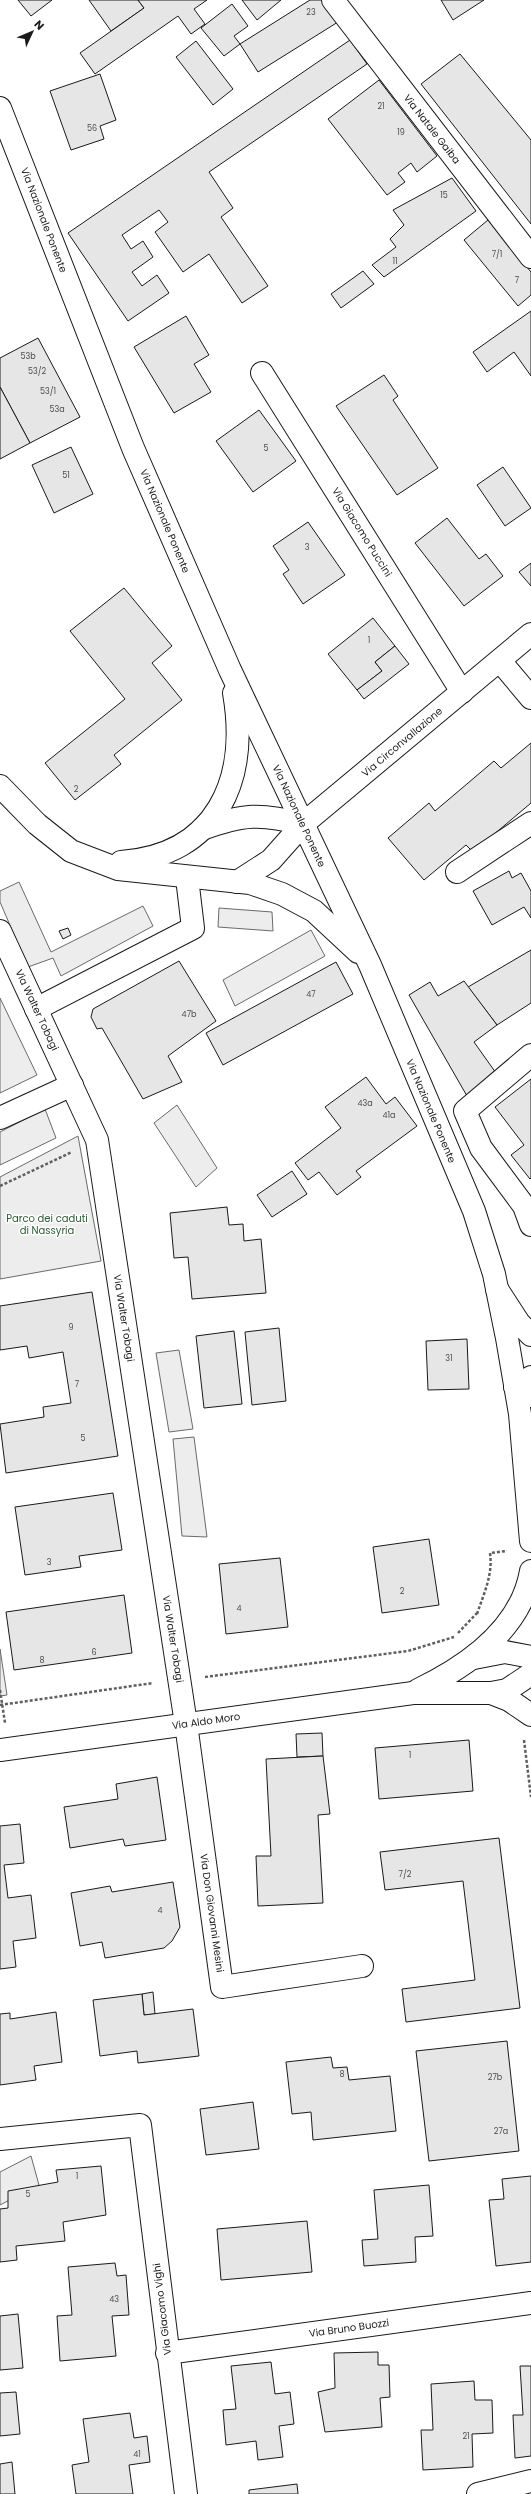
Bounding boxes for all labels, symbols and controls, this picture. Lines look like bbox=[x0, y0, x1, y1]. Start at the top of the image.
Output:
house number: 23 bbox=[306, 7, 316, 18]
north arrow bbox=[12, 12, 52, 52]
text: N bbox=[31, 17, 48, 34]
street label: Via Natale Gaiba bbox=[400, 91, 464, 167]
house number: 21 bbox=[377, 101, 385, 112]
house number: 56 bbox=[87, 123, 97, 134]
house number: 19 bbox=[397, 127, 405, 138]
street label: Via Nazionale Ponente bbox=[17, 165, 71, 275]
house number: 15 bbox=[440, 190, 448, 201]
house number: 7/1 bbox=[492, 249, 502, 260]
house number: 11 bbox=[392, 256, 398, 267]
house number: 7 bbox=[515, 275, 520, 286]
house number: 53b bbox=[20, 351, 36, 362]
house number: 53/2 bbox=[28, 366, 46, 377]
house number: 53/1 bbox=[40, 386, 56, 397]
house number: 53a bbox=[49, 404, 65, 415]
house number: 5 bbox=[263, 443, 269, 454]
street label: Via Nazionale Ponente bbox=[136, 467, 194, 575]
house number: 51 bbox=[62, 470, 70, 481]
street label: Via Giacomo Puccini bbox=[328, 484, 396, 580]
house number: 3 bbox=[305, 542, 310, 553]
house number: 1 bbox=[368, 635, 370, 646]
street label: Via Circonvallazione bbox=[358, 704, 446, 780]
street label: Via Nazionale Ponente bbox=[269, 762, 329, 870]
house number: 2 bbox=[74, 784, 79, 795]
street label: Via Walter Tobagi bbox=[12, 967, 62, 1053]
house number: 47 bbox=[306, 989, 316, 1000]
house number: 47b bbox=[182, 1009, 197, 1020]
street label: Via Nazionale Ponente bbox=[402, 1057, 460, 1165]
house number: 43a bbox=[357, 1098, 373, 1109]
house number: 41a bbox=[383, 1110, 396, 1121]
park label: Parco dei caduti di Nassyria bbox=[6, 1211, 88, 1238]
street label: Via Walter Tobagi bbox=[110, 1273, 138, 1363]
house number: 9 bbox=[68, 1322, 74, 1333]
house number: 31 bbox=[445, 1353, 453, 1364]
house number: 7 bbox=[75, 1379, 80, 1390]
house number: 5 bbox=[80, 1433, 86, 1444]
house number: 3 bbox=[47, 1557, 52, 1568]
house number: 2 bbox=[400, 1586, 405, 1597]
street label: Via Walter Tobagi bbox=[159, 1594, 187, 1684]
house number: 4 bbox=[236, 1603, 242, 1614]
house number: 6 bbox=[91, 1647, 97, 1658]
house number: 8 bbox=[39, 1655, 45, 1666]
street label: Via Aldo Moro bbox=[171, 1709, 241, 1733]
house number: 1 bbox=[409, 1750, 411, 1761]
street label: Via Don Giovanni Mesini bbox=[196, 1853, 228, 1973]
house number: 7/2 bbox=[399, 1869, 412, 1880]
house number: 4 bbox=[157, 1905, 163, 1916]
house number: 8 bbox=[339, 2069, 345, 2080]
house number: 27b bbox=[488, 2072, 503, 2083]
house number: 27a bbox=[494, 2126, 508, 2137]
house number: 1 bbox=[76, 2171, 78, 2182]
house number: 5 bbox=[25, 2189, 31, 2200]
street label: Via Giacomo Vighi bbox=[149, 2262, 175, 2356]
house number: 43 bbox=[109, 2294, 119, 2305]
street label: Via Bruno Buozzi bbox=[308, 2315, 390, 2341]
house number: 21 bbox=[462, 2431, 470, 2442]
house number: 41 bbox=[133, 2449, 141, 2460]

